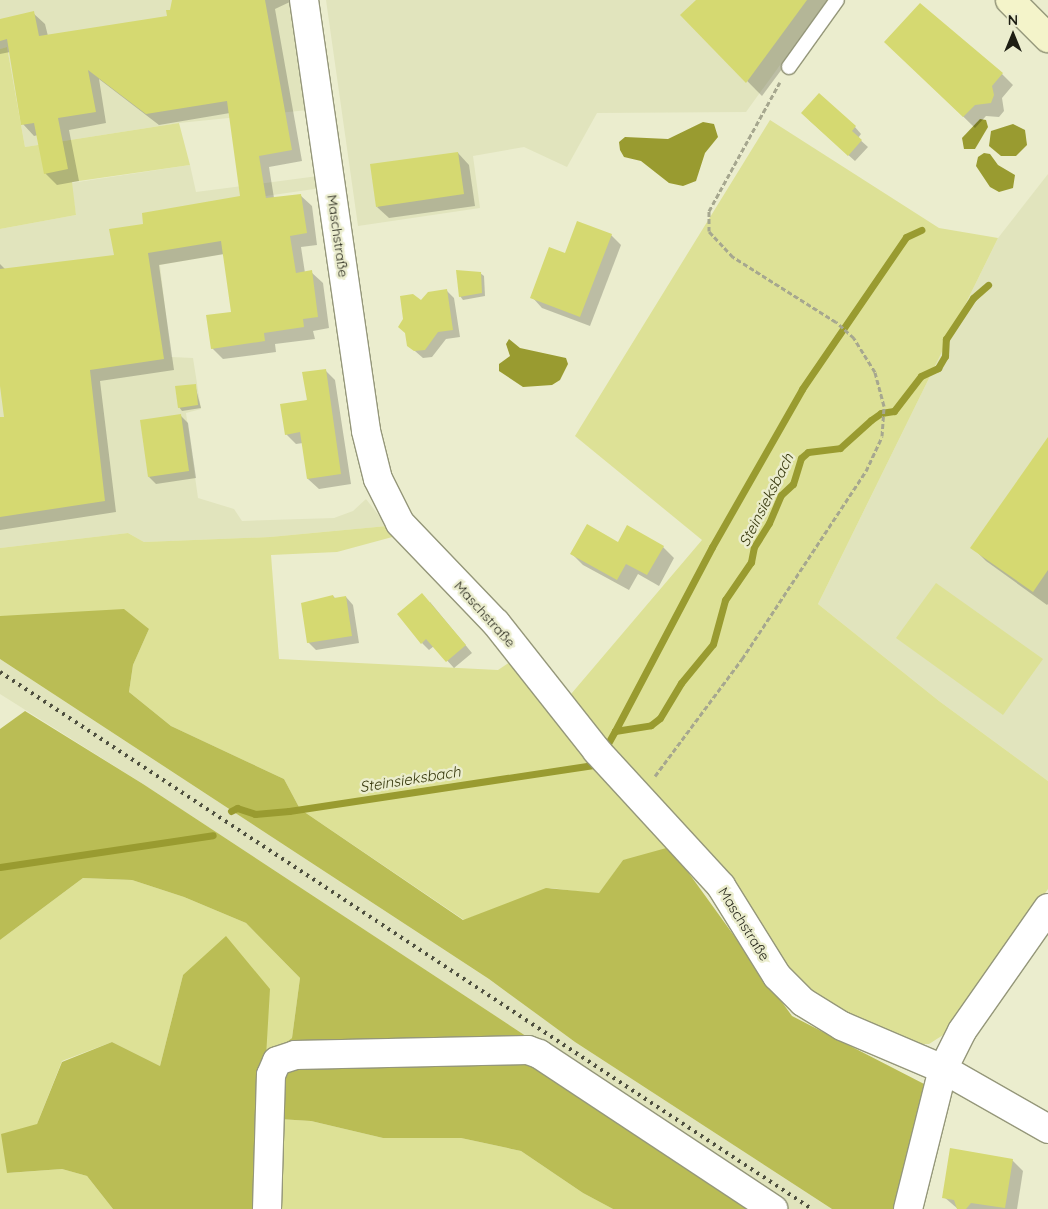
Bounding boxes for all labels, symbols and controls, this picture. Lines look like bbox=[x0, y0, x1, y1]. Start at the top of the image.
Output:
north arrow bbox=[988, 10, 1038, 60]
text: N bbox=[1008, 11, 1018, 29]
street label: Maschstraße bbox=[324, 194, 352, 278]
water label: Steinsieksbach bbox=[735, 450, 797, 550]
street label: Maschstraße bbox=[451, 577, 519, 651]
water label: Steinsieksbach bbox=[358, 762, 462, 796]
street label: Maschstraße bbox=[715, 884, 773, 964]

